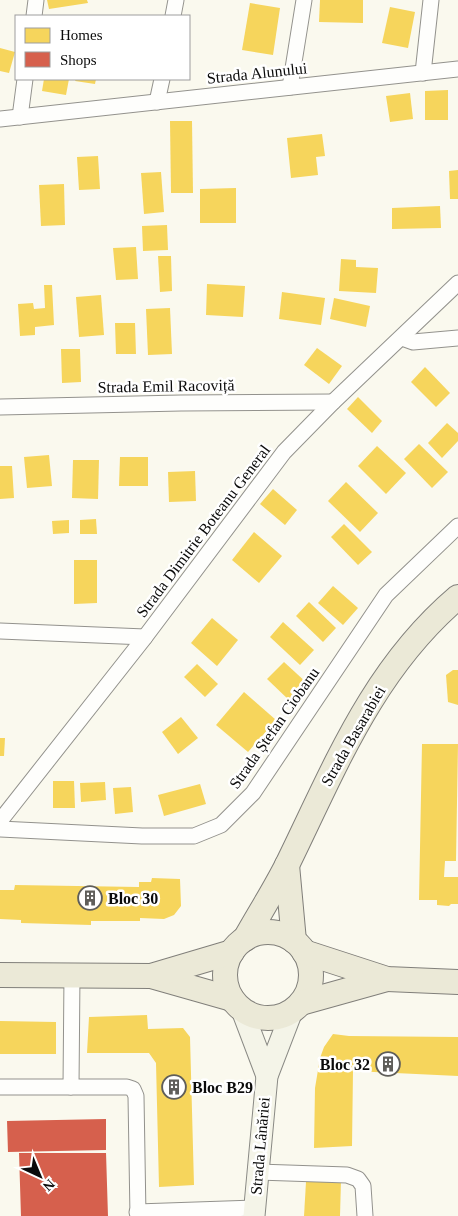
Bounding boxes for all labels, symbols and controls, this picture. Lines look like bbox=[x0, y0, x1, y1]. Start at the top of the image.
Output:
legend bbox=[15, 15, 190, 80]
text: Homes bbox=[60, 27, 103, 43]
text: Shops bbox=[60, 52, 97, 68]
street label: Strada Alunului bbox=[206, 59, 309, 87]
street label: Strada Emil Racoviță bbox=[97, 376, 235, 397]
street label: Strada Dimitrie Boteanu General bbox=[133, 441, 274, 620]
street label: Strada Ștefan Ciobanu bbox=[226, 664, 323, 792]
street label: Strada Basarabiei bbox=[318, 683, 389, 789]
building icon: Bloc 30 bbox=[77, 885, 103, 911]
place label: Bloc 30 bbox=[108, 890, 158, 907]
building icon: Bloc 32 bbox=[375, 1051, 401, 1077]
place label: Bloc 32 bbox=[320, 1056, 370, 1073]
building icon: Bloc B29 bbox=[161, 1074, 187, 1100]
place label: Bloc B29 bbox=[192, 1079, 253, 1096]
street label: Strada Lânăriei bbox=[247, 1096, 273, 1196]
north arrow bbox=[15, 1151, 65, 1201]
text: N bbox=[40, 1176, 58, 1194]

